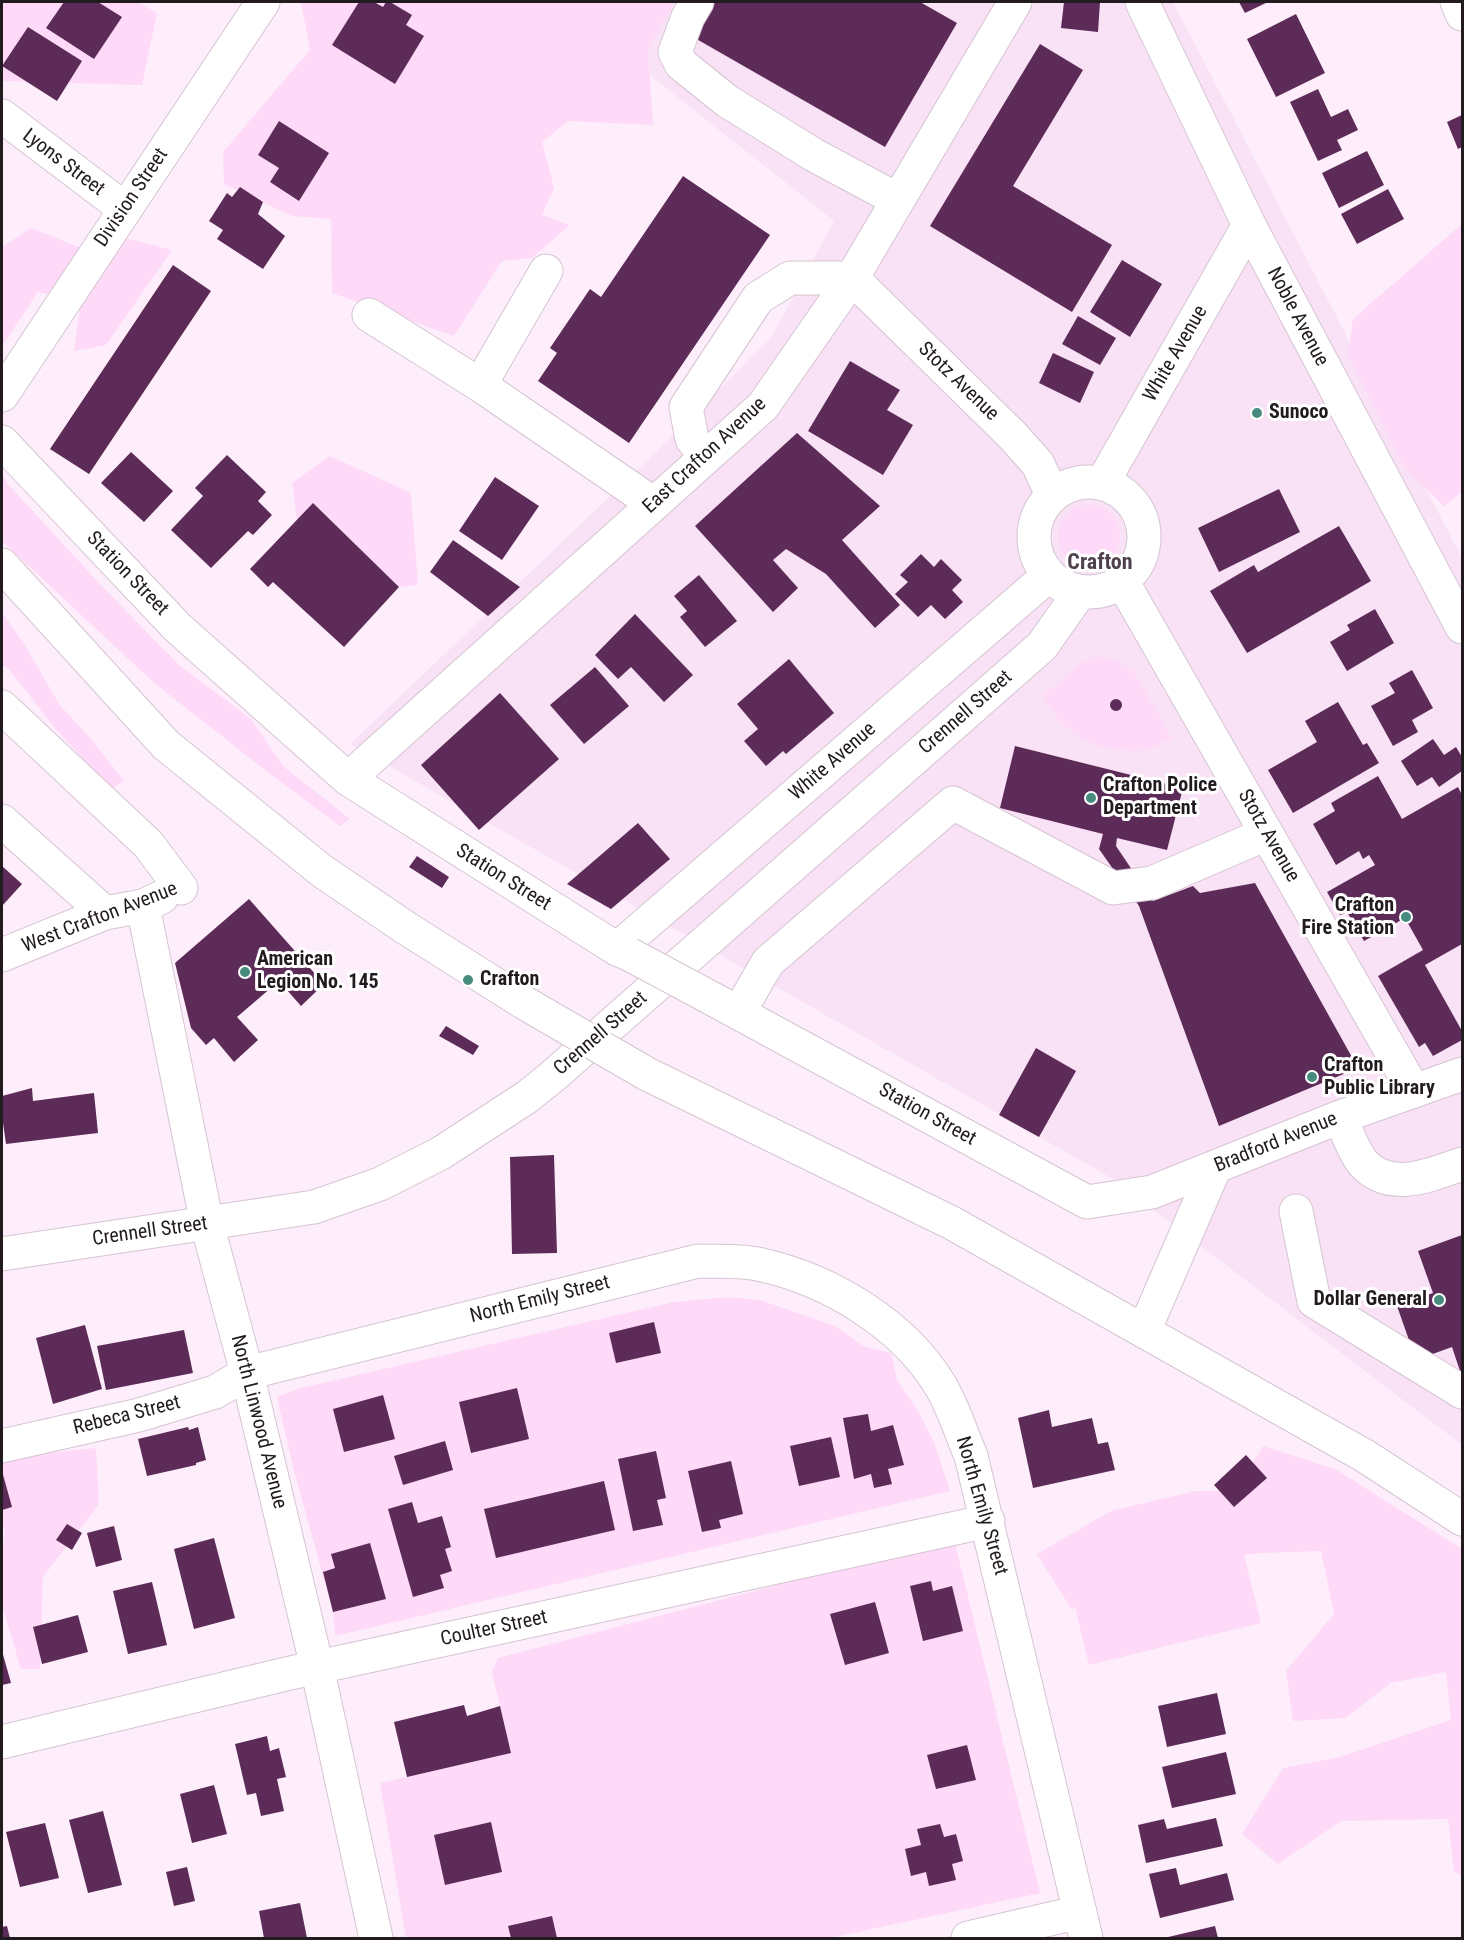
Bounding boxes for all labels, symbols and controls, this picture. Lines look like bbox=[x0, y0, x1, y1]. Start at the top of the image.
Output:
street label: Lyons Street bbox=[17, 124, 109, 202]
street label: Division Street bbox=[90, 144, 174, 252]
street label: Noble Avenue bbox=[1261, 263, 1333, 371]
street label: White Avenue bbox=[1139, 302, 1213, 406]
street label: Stotz Avenue bbox=[913, 338, 1003, 426]
street label: East Crafton Avenue bbox=[638, 393, 772, 519]
place label: Sunoco bbox=[1269, 401, 1329, 425]
marker: Sunoco bbox=[1250, 406, 1264, 420]
street label: Station Street bbox=[81, 527, 173, 621]
district label: Crafton bbox=[1067, 550, 1133, 576]
street label: Crennell Street bbox=[914, 666, 1018, 760]
street label: White Avenue bbox=[785, 718, 881, 806]
place label: Crafton Police Department bbox=[1103, 774, 1217, 821]
street label: Stotz Avenue bbox=[1232, 785, 1304, 887]
marker: Crafton Police Department bbox=[1084, 791, 1098, 805]
street label: Station Street bbox=[451, 839, 555, 917]
street label: West Crafton Avenue bbox=[19, 877, 181, 959]
place label: Crafton Fire Station bbox=[1302, 894, 1394, 941]
marker: Crafton Fire Station bbox=[1399, 910, 1413, 924]
place label: American Legion No. 145 bbox=[257, 948, 379, 995]
marker: American Legion No. 145 bbox=[238, 965, 252, 979]
place label: Crafton bbox=[480, 968, 539, 992]
marker: Crafton bbox=[461, 973, 475, 987]
street label: Crennell Street bbox=[549, 987, 653, 1081]
place label: Crafton Public Library bbox=[1324, 1054, 1435, 1101]
marker: Crafton Public Library bbox=[1305, 1070, 1319, 1084]
street label: Station Street bbox=[874, 1078, 980, 1152]
street label: Bradford Avenue bbox=[1211, 1107, 1341, 1179]
street label: Crennell Street bbox=[91, 1212, 209, 1252]
street label: North Emily Street bbox=[468, 1271, 612, 1329]
place label: Dollar General bbox=[1314, 1288, 1427, 1312]
marker: Dollar General bbox=[1432, 1293, 1446, 1307]
street label: North Linwood Avenue bbox=[225, 1333, 291, 1511]
street label: Rebeca Street bbox=[71, 1391, 183, 1441]
street label: North Emily Street bbox=[950, 1434, 1012, 1578]
street label: Coulter Street bbox=[438, 1606, 550, 1652]

